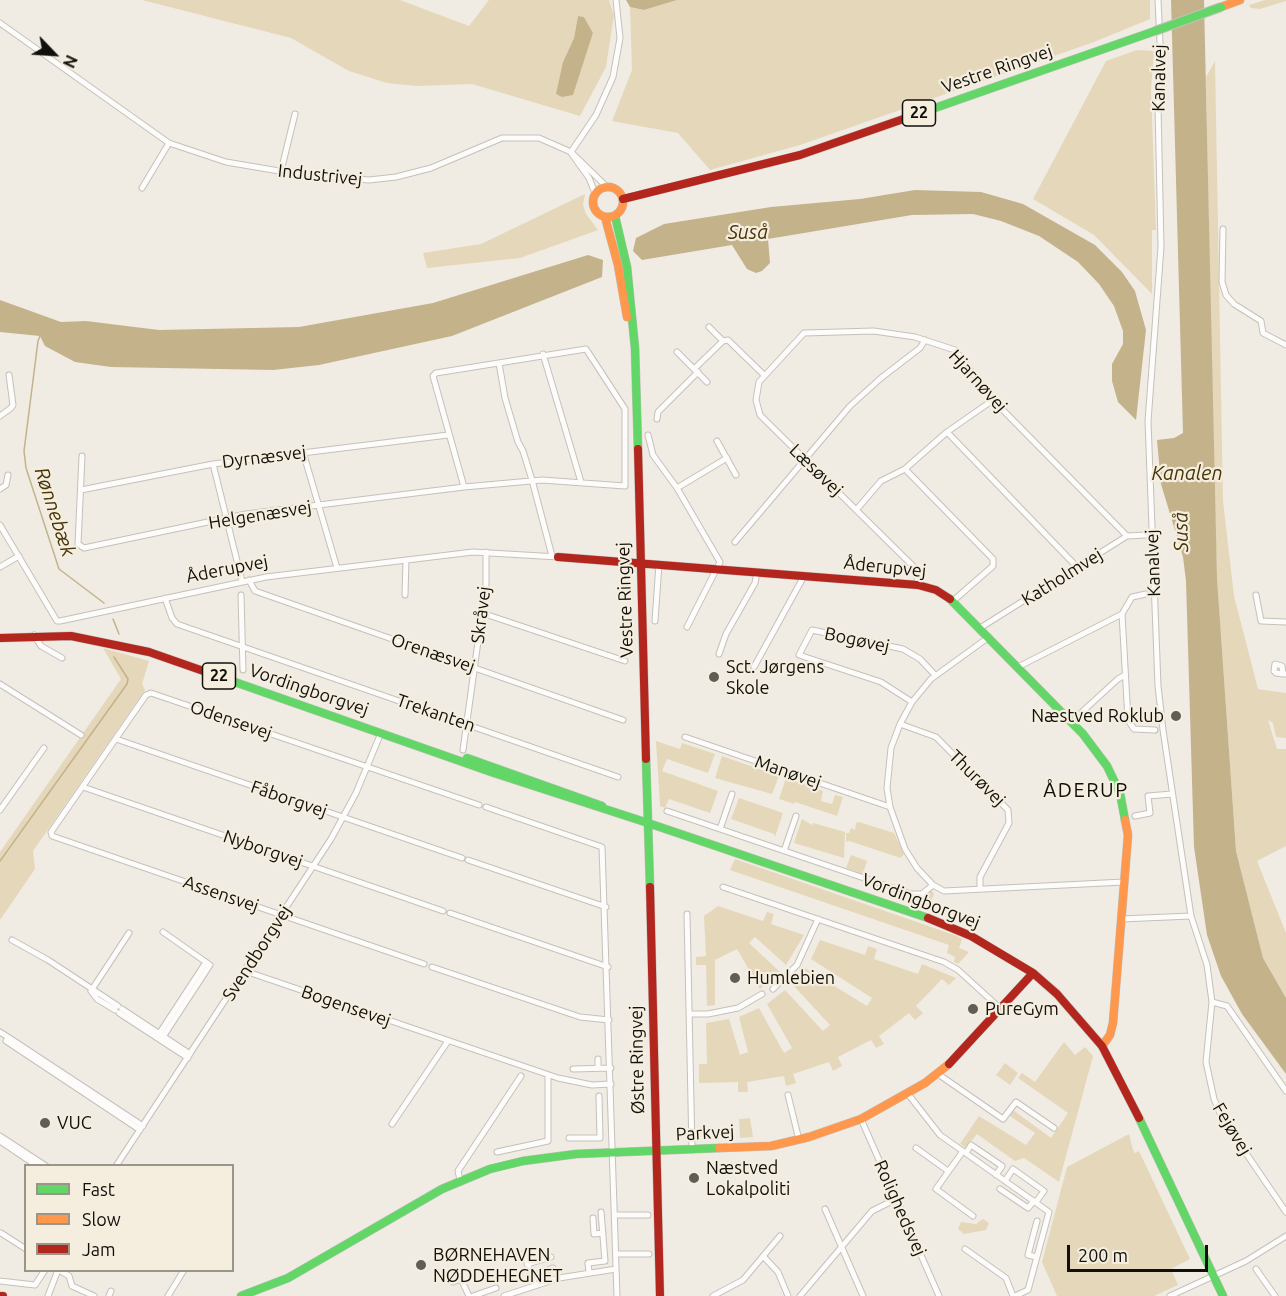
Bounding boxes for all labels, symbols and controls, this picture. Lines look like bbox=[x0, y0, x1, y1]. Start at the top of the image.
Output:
north arrow bbox=[24, 24, 84, 84]
street label: Vestre Ringvej bbox=[939, 40, 1055, 98]
street label: Kanalvej bbox=[1148, 44, 1170, 112]
text: N bbox=[60, 52, 81, 71]
road number: 22 bbox=[902, 100, 936, 126]
street label: Industrivej bbox=[277, 160, 363, 190]
water label: Suså bbox=[728, 220, 768, 244]
street label: Hjarnøvej bbox=[944, 345, 1012, 417]
street label: Læsøvej bbox=[785, 439, 847, 501]
street label: Dyrnæsvej bbox=[221, 441, 307, 473]
water label: Kanalen bbox=[1151, 461, 1223, 485]
water label: Rønnebæk bbox=[29, 464, 81, 560]
street label: Helgenæsvej bbox=[207, 496, 313, 534]
water label: Suså bbox=[1169, 512, 1193, 552]
street label: Kanalvej bbox=[1141, 529, 1165, 597]
street label: Vestre Ringvej bbox=[612, 542, 638, 658]
street label: Katholmvej bbox=[1018, 544, 1106, 610]
street label: Åderupvej bbox=[184, 550, 270, 588]
street label: Åderupvej bbox=[843, 552, 927, 582]
street label: Skråvej bbox=[467, 585, 495, 645]
street label: Bogøvej bbox=[823, 623, 891, 657]
street label: Orenæsvej bbox=[388, 629, 478, 677]
place label: Sct. Jørgens Skole bbox=[726, 656, 824, 698]
street label: Vordingborgvej bbox=[246, 659, 372, 721]
road number: 22 bbox=[202, 663, 236, 689]
marker: Sct. Jørgens Skole bbox=[707, 670, 721, 684]
street label: Trekanten bbox=[394, 689, 478, 737]
street label: Odensevej bbox=[187, 696, 275, 744]
place label: Næstved Roklub bbox=[1031, 705, 1164, 727]
marker: Næstved Roklub bbox=[1169, 709, 1183, 723]
street label: Thurøvej bbox=[944, 745, 1010, 811]
street label: Manøvej bbox=[752, 751, 824, 793]
street label: Fåborgvej bbox=[248, 776, 330, 822]
district label: ÅDERUP bbox=[1043, 778, 1129, 802]
street label: Nyborgvej bbox=[220, 825, 306, 873]
street label: Vordingborgvej bbox=[859, 869, 983, 933]
street label: Assensvej bbox=[180, 871, 262, 917]
street label: Svendborgvej bbox=[218, 901, 296, 1005]
place label: Humlebien bbox=[747, 967, 835, 989]
marker: Humlebien bbox=[728, 971, 742, 985]
street label: Bogensevej bbox=[298, 981, 394, 1031]
place label: PureGym bbox=[985, 998, 1059, 1020]
marker: PureGym bbox=[966, 1002, 980, 1016]
street label: Østre Ringvej bbox=[625, 1005, 649, 1115]
street label: Fejøvej bbox=[1208, 1099, 1256, 1159]
place label: VUC bbox=[57, 1112, 92, 1134]
marker: VUC bbox=[38, 1116, 52, 1130]
street label: Parkvej bbox=[675, 1121, 735, 1145]
place label: Næstved Lokalpoliti bbox=[706, 1157, 790, 1200]
street label: Rolighedsvej bbox=[869, 1157, 931, 1259]
legend bbox=[24, 1164, 234, 1272]
marker: Næstved Lokalpoliti bbox=[687, 1171, 701, 1185]
text: Fast bbox=[82, 1179, 115, 1199]
text: Slow bbox=[82, 1209, 121, 1229]
scale bar bbox=[1070, 1233, 1211, 1271]
text: Jam bbox=[82, 1239, 116, 1259]
place label: BØRNEHAVEN NØDDEHEGNET bbox=[433, 1244, 563, 1286]
text: 200 m bbox=[1078, 1245, 1128, 1265]
marker: BØRNEHAVEN NØDDEHEGNET bbox=[414, 1258, 428, 1272]

